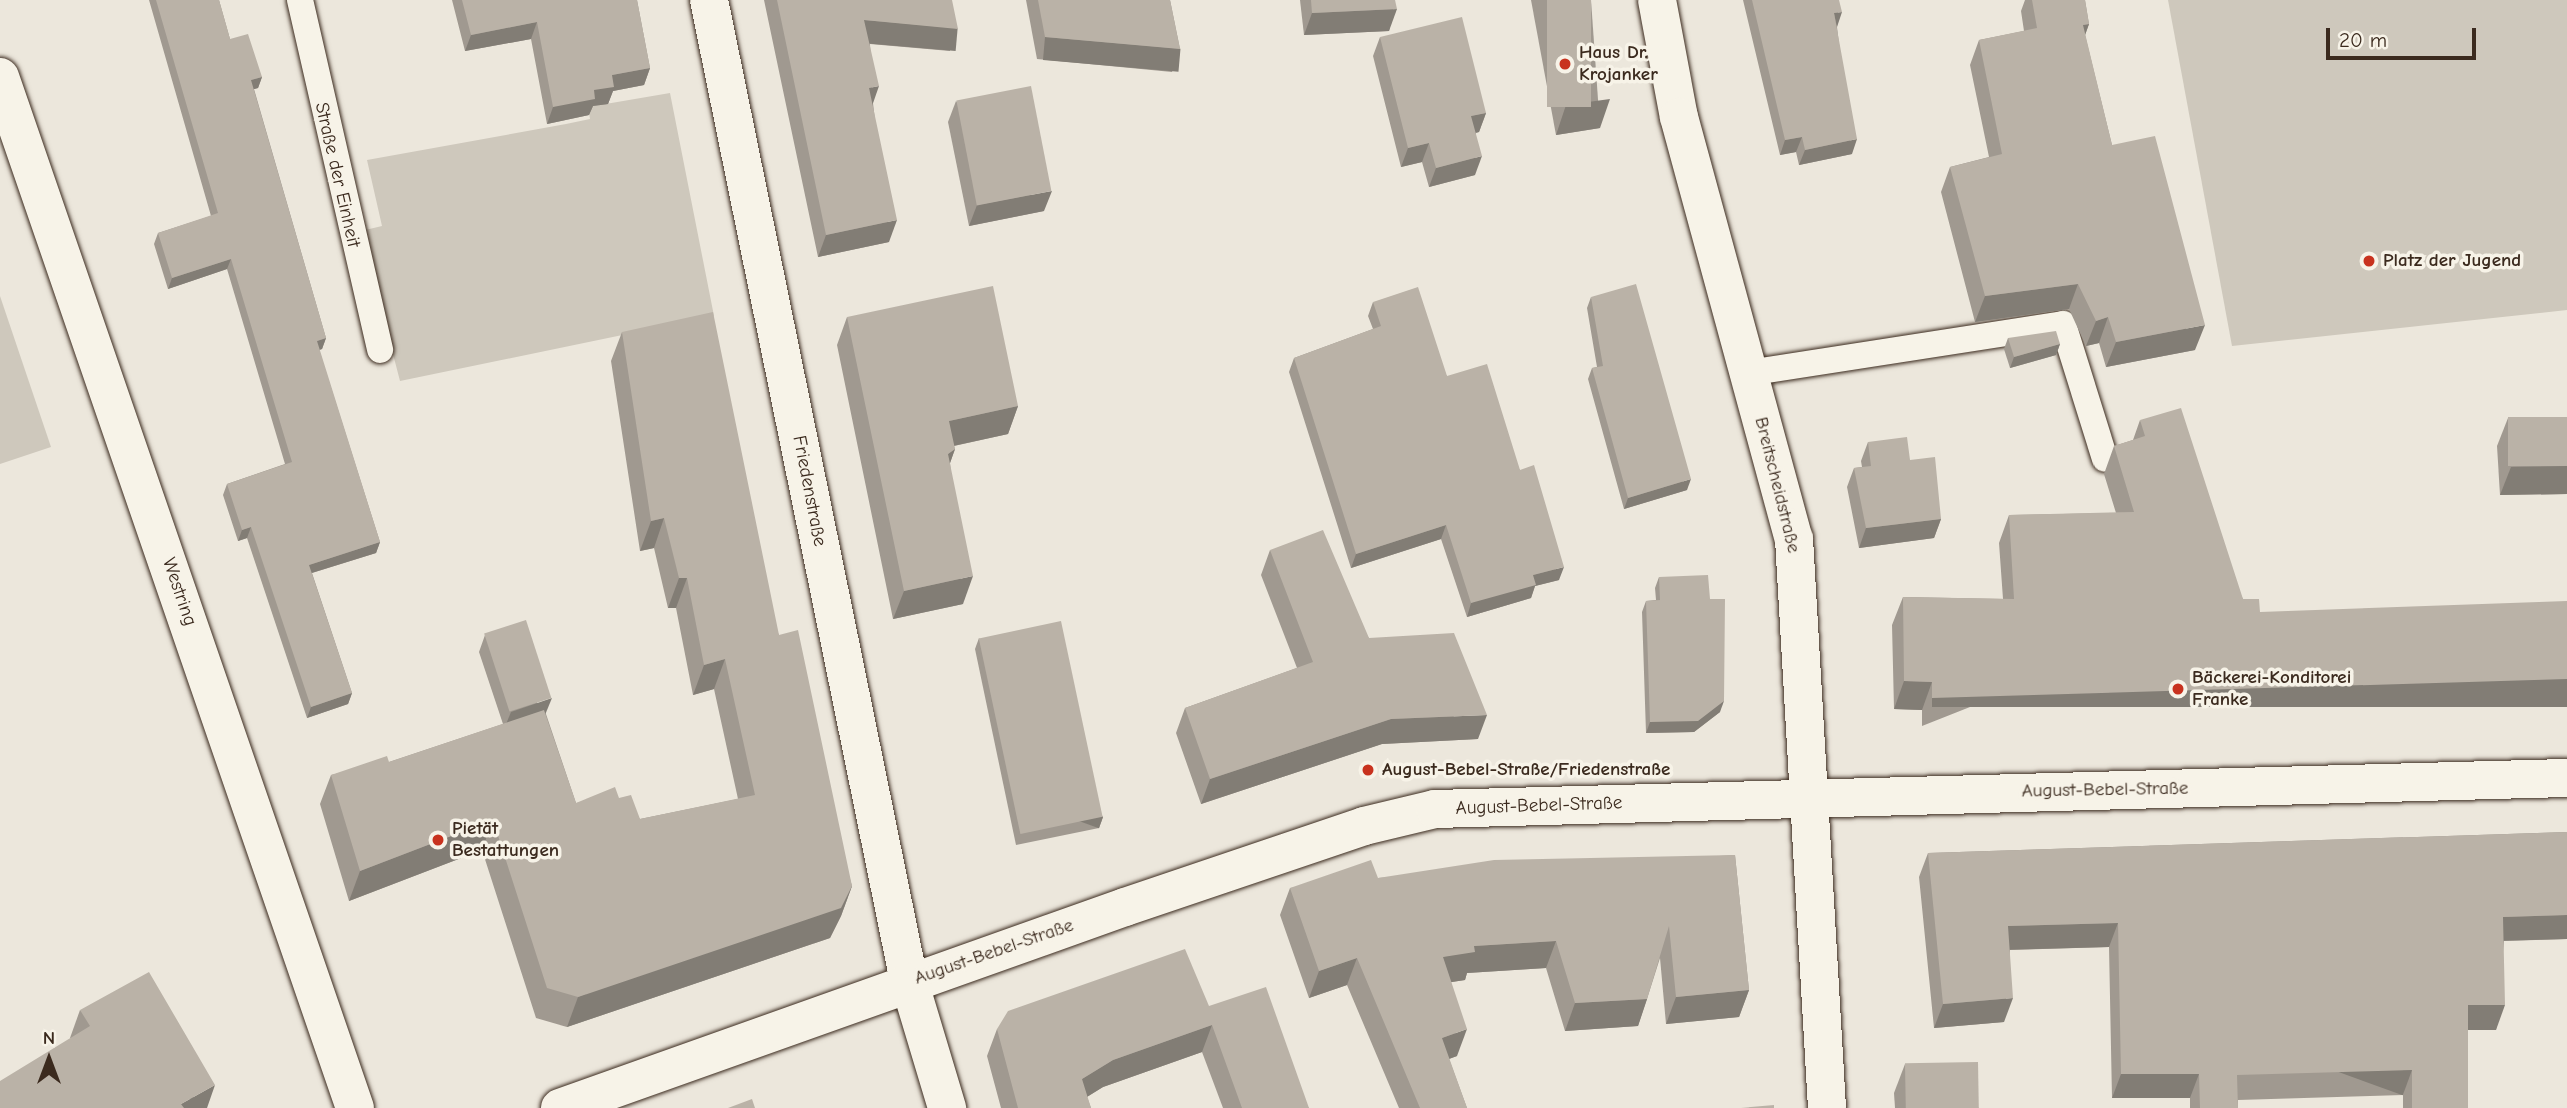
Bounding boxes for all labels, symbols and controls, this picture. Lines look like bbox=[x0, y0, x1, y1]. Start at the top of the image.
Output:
scale bar bbox=[2329, 14, 2480, 58]
text: 20 m bbox=[2339, 28, 2387, 52]
place label: Haus Dr. Krojanker bbox=[1579, 42, 1658, 86]
marker: Haus Dr. Krojanker bbox=[1557, 56, 1573, 72]
street label: Straße der Einheit bbox=[309, 100, 365, 250]
place label: Platz der Jugend bbox=[2383, 250, 2521, 272]
marker: Platz der Jugend bbox=[2361, 253, 2377, 269]
street label: Breitscheidstraße bbox=[1749, 415, 1805, 555]
street label: Friedenstraße bbox=[787, 434, 831, 548]
street label: Westring bbox=[157, 555, 201, 629]
place label: Bäckerei-Konditorei Franke bbox=[2192, 667, 2351, 711]
marker: Bäckerei-Konditorei Franke bbox=[2170, 681, 2186, 697]
place label: August-Bebel-Straße/Friedenstraße bbox=[1382, 759, 1670, 781]
marker: August-Bebel-Straße/Friedenstraße bbox=[1360, 762, 1376, 778]
street label: August-Bebel-Straße bbox=[2021, 777, 2189, 803]
street label: August-Bebel-Straße bbox=[1455, 792, 1623, 820]
place label: Pietät Bestattungen bbox=[452, 818, 559, 862]
marker: Pietät Bestattungen bbox=[430, 832, 446, 848]
street label: August-Bebel-Straße bbox=[911, 914, 1077, 990]
north arrow bbox=[14, 1024, 84, 1094]
text: N bbox=[43, 1027, 55, 1049]

